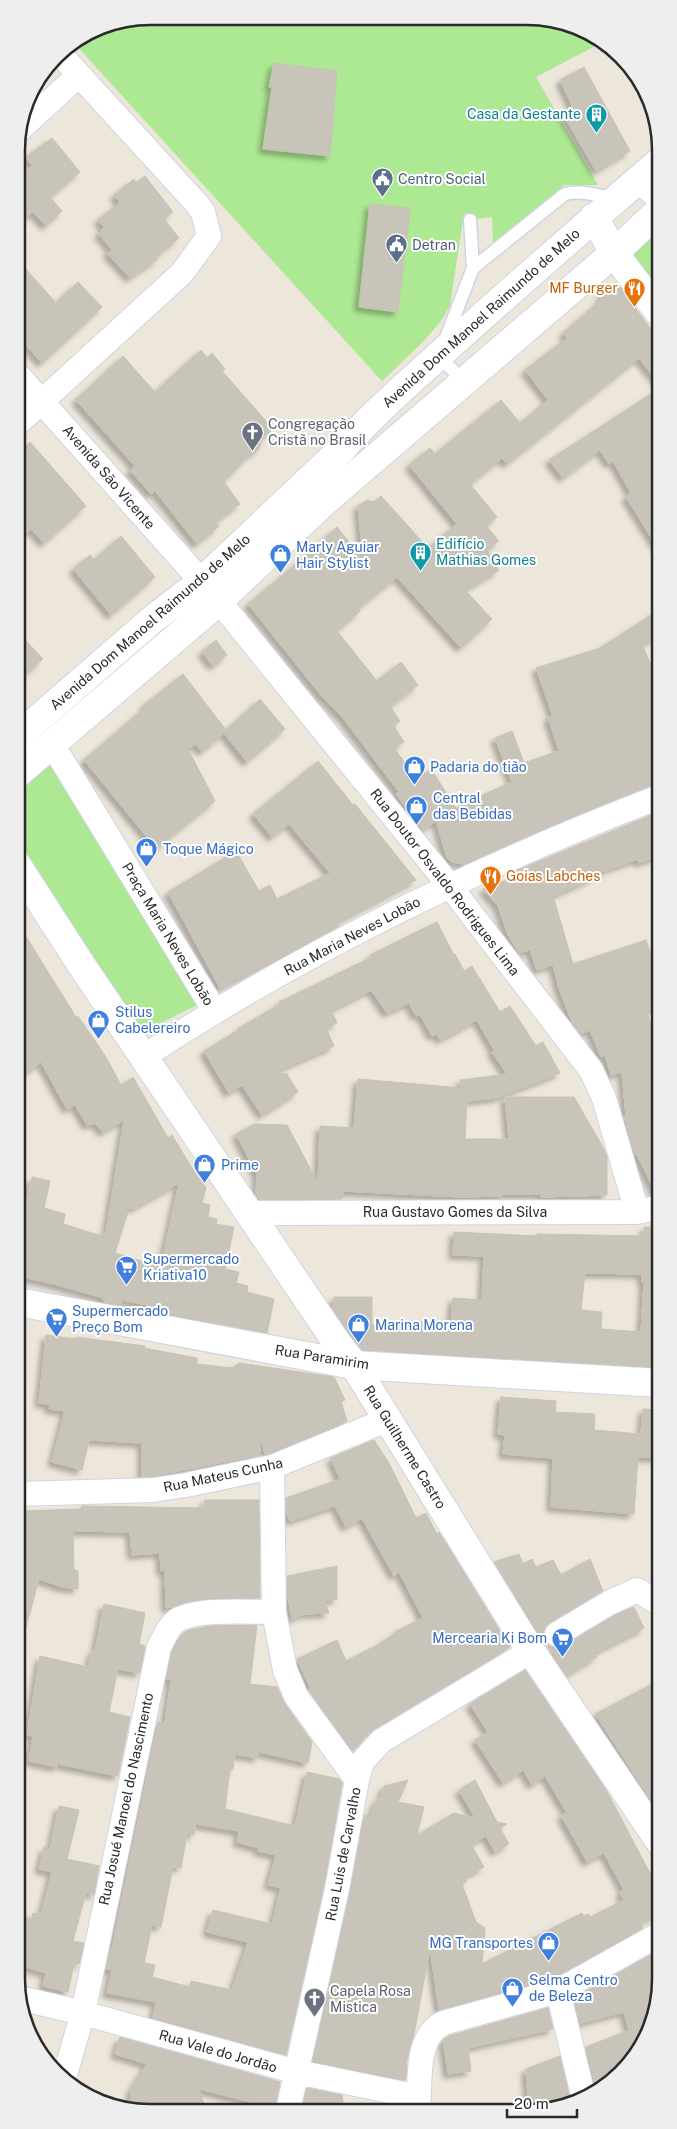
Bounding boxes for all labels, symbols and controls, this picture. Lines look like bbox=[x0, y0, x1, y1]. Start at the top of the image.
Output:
building icon: Casa da Gestante bbox=[585, 102, 609, 133]
place label: Casa da Gestante bbox=[467, 106, 581, 122]
public building icon: Centro Social bbox=[370, 167, 394, 198]
place label: Centro Social bbox=[398, 171, 486, 187]
street label: Avenida Dom Manoel Raimundo de Melo bbox=[379, 225, 583, 411]
public building icon: Detran bbox=[384, 233, 408, 264]
place label: Detran bbox=[412, 237, 456, 253]
restaurant icon: MF Burger bbox=[622, 276, 646, 307]
place label: MF Burger bbox=[549, 280, 618, 296]
place label: Congregação Cristã no Brasil bbox=[268, 416, 367, 448]
church icon: Congregação Cristã no Brasil bbox=[240, 420, 264, 451]
street label: Avenida São Vicente bbox=[60, 422, 158, 532]
street label: Avenida Dom Manoel Raimundo de Melo bbox=[47, 531, 253, 713]
place label: Edifício Mathias Gomes bbox=[436, 536, 536, 568]
place label: Marly Aguiar Hair Stylist bbox=[296, 539, 380, 571]
building icon: Edifício Mathias Gomes bbox=[408, 540, 432, 571]
shop icon: Marly Aguiar Hair Stylist bbox=[268, 543, 292, 574]
shop icon: Padaria do tião bbox=[402, 755, 426, 786]
place label: Padaria do tião bbox=[430, 759, 527, 775]
street label: Rua Doutor Osvaldo Rodrigues Lima bbox=[367, 785, 523, 979]
place label: Central das Bebidas bbox=[433, 790, 512, 822]
shop icon: Central das Bebidas bbox=[405, 794, 429, 825]
shop icon: Toque Mágico bbox=[135, 837, 159, 868]
place label: Toque Mágico bbox=[163, 841, 254, 857]
street label: Praça Maria Neves Lobão bbox=[119, 860, 217, 1008]
restaurant icon: Goias Labches bbox=[478, 864, 502, 895]
place label: Goias Labches bbox=[506, 868, 600, 884]
street label: Rua Maria Neves Lobão bbox=[281, 893, 423, 979]
place label: Stilus Cabelereiro bbox=[115, 1004, 191, 1036]
shop icon: Stilus Cabelereiro bbox=[87, 1008, 111, 1039]
shop icon: Prime bbox=[193, 1153, 217, 1184]
place label: Prime bbox=[221, 1157, 259, 1173]
street label: Rua Gustavo Gomes da Silva bbox=[363, 1204, 547, 1220]
place label: Supermercado Kriativa10 bbox=[143, 1251, 239, 1283]
supermarket icon: Supermercado Kriativa10 bbox=[115, 1255, 139, 1286]
place label: Supermercado Preço Bom bbox=[72, 1303, 168, 1335]
supermarket icon: Supermercado Preço Bom bbox=[44, 1307, 68, 1338]
shop icon: Marina Morena bbox=[347, 1313, 371, 1344]
place label: Marina Morena bbox=[375, 1317, 473, 1333]
street label: Rua Paramirim bbox=[274, 1342, 370, 1372]
street label: Rua Guilherme Castro bbox=[360, 1382, 450, 1512]
street label: Rua Mateus Cunha bbox=[162, 1455, 284, 1495]
supermarket icon: Mercearia Ki Bom bbox=[551, 1626, 575, 1657]
place label: Mercearia Ki Bom bbox=[432, 1630, 547, 1646]
street label: Rua Josué Manoel do Nascimento bbox=[96, 1691, 156, 1907]
street label: Rua Luis de Carvalho bbox=[322, 1786, 364, 1922]
shop icon: MG Transportes bbox=[537, 1931, 561, 1962]
place label: MG Transportes bbox=[429, 1935, 533, 1951]
place label: Selma Centro de Beleza bbox=[529, 1972, 618, 2004]
shop icon: Selma Centro de Beleza bbox=[501, 1976, 525, 2007]
place label: Capela Rosa Mistica bbox=[330, 1983, 411, 2015]
church icon: Capela Rosa Mistica bbox=[302, 1987, 326, 2018]
street label: Rua Vale do Jordão bbox=[157, 2026, 279, 2076]
scale bar bbox=[507, 2086, 577, 2118]
text: 20 m bbox=[514, 2095, 549, 2112]

